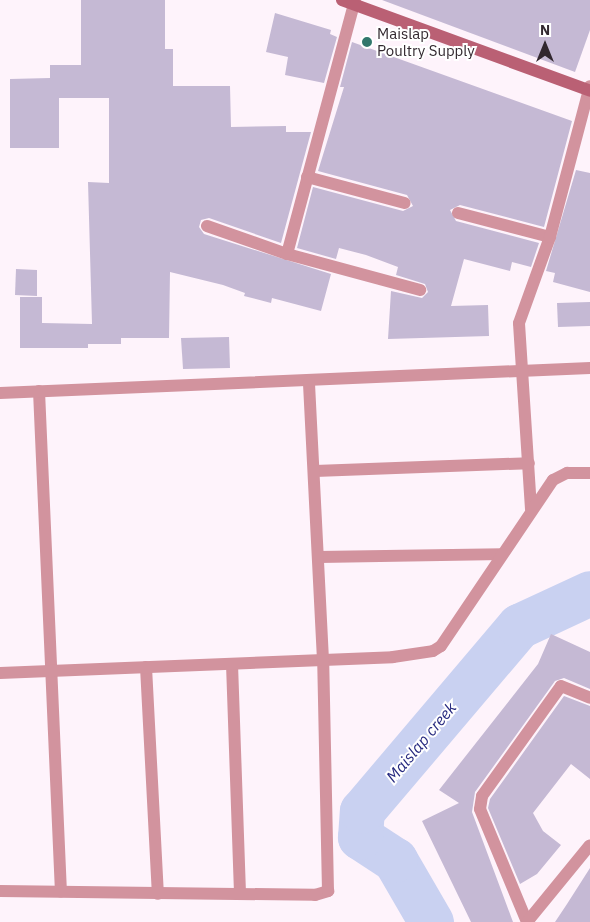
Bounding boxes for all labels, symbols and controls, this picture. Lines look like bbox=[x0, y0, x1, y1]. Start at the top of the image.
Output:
north arrow bbox=[520, 20, 570, 70]
text: N bbox=[540, 21, 550, 39]
place label: Maislap Poultry Supply bbox=[377, 24, 475, 59]
marker: Maislap Poultry Supply bbox=[361, 36, 373, 48]
water label: Maislap creek bbox=[382, 698, 460, 786]

